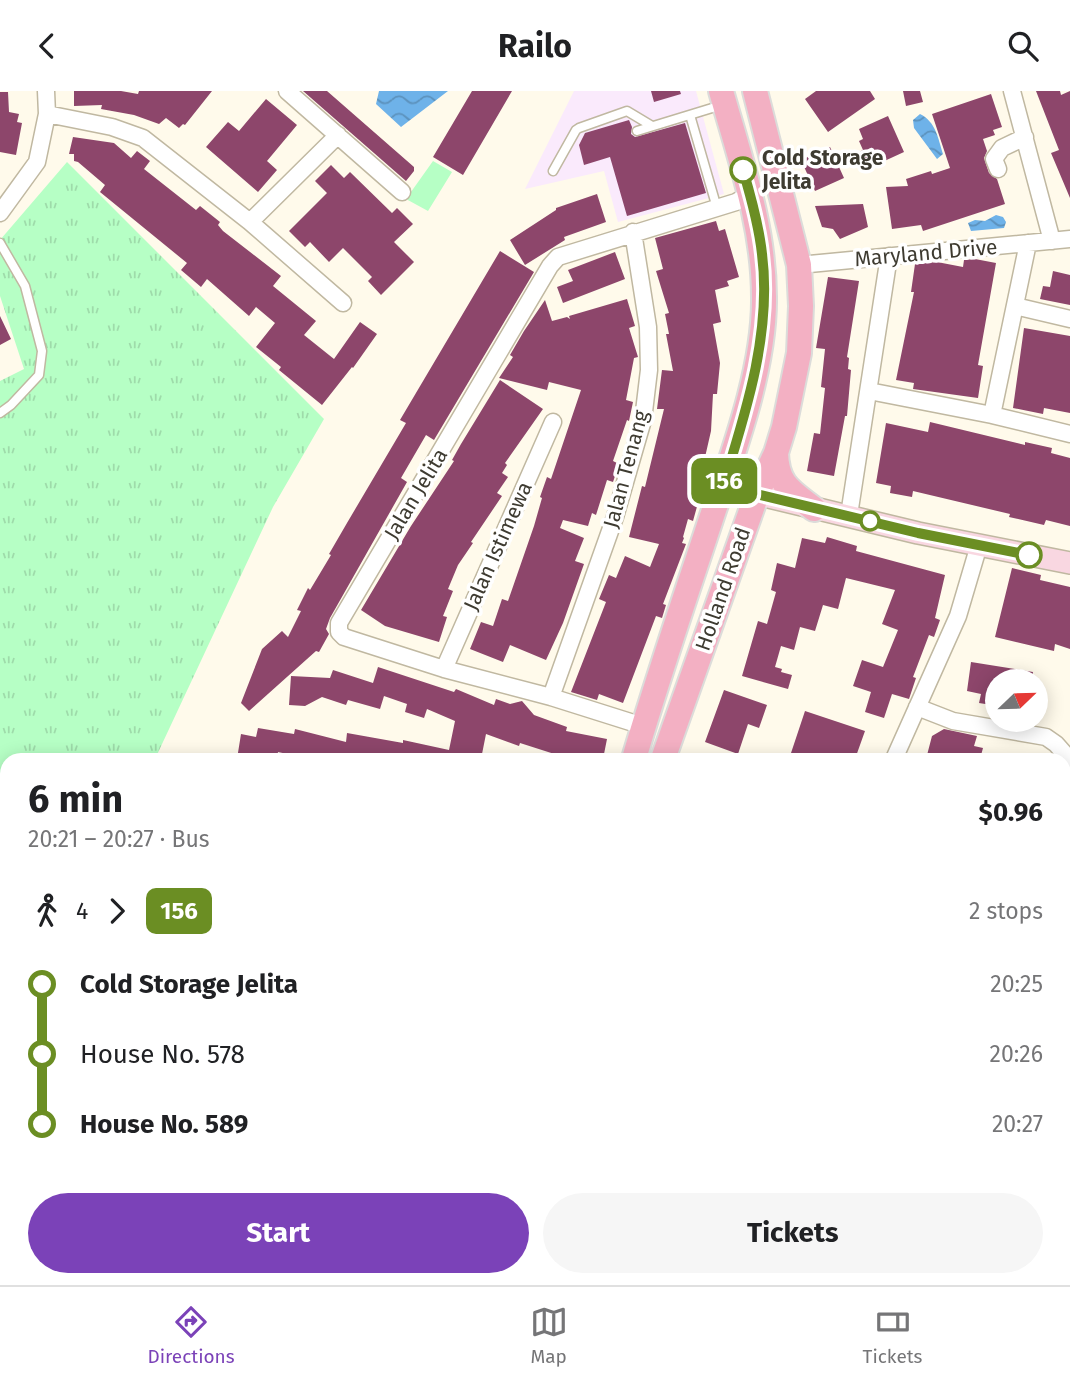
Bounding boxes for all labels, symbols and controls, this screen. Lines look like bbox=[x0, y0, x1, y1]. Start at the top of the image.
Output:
icon: back bbox=[28, 27, 66, 65]
text: Railo bbox=[498, 27, 572, 65]
icon: search bbox=[1004, 27, 1042, 65]
place label: Cold Storage Jelita bbox=[761, 145, 884, 195]
marker: Cold Storage Jelita bbox=[730, 157, 756, 183]
street label: Maryland Drive bbox=[853, 234, 999, 272]
street label: Jalan Tenang bbox=[598, 407, 654, 531]
street label: Jalan Jelita bbox=[379, 444, 453, 544]
line badge: 156 bbox=[684, 458, 764, 504]
text: 156 bbox=[705, 467, 743, 495]
street label: Jalan Istimewa bbox=[458, 478, 538, 614]
unlabelled marker bbox=[860, 511, 880, 531]
street label: Holland Road bbox=[690, 524, 756, 654]
unlabelled marker bbox=[1016, 542, 1042, 568]
north arrow bbox=[985, 669, 1048, 731]
map controls bbox=[985, 669, 1048, 732]
text: 6 min bbox=[28, 776, 123, 822]
text: $0.96 bbox=[979, 797, 1043, 828]
text: 20:21 – 20:27 · Bus bbox=[28, 825, 210, 853]
icon: walk bbox=[28, 892, 66, 930]
icon: forward bbox=[98, 892, 136, 930]
text: 4 bbox=[76, 897, 88, 925]
text: 156 bbox=[160, 897, 198, 925]
text: 2 stops bbox=[969, 897, 1043, 925]
text: Cold Storage Jelita bbox=[80, 969, 298, 1000]
text: 20:25 bbox=[990, 970, 1043, 998]
text: House No. 578 bbox=[80, 1039, 245, 1070]
text: 20:26 bbox=[990, 1040, 1043, 1068]
text: House No. 589 bbox=[80, 1109, 248, 1140]
text: 20:27 bbox=[992, 1110, 1043, 1138]
button: Start bbox=[28, 1193, 529, 1273]
button: Tickets bbox=[543, 1193, 1043, 1273]
tab: Directions bbox=[147, 1303, 235, 1368]
tab: Map bbox=[530, 1303, 568, 1368]
tab: Tickets bbox=[863, 1303, 923, 1368]

